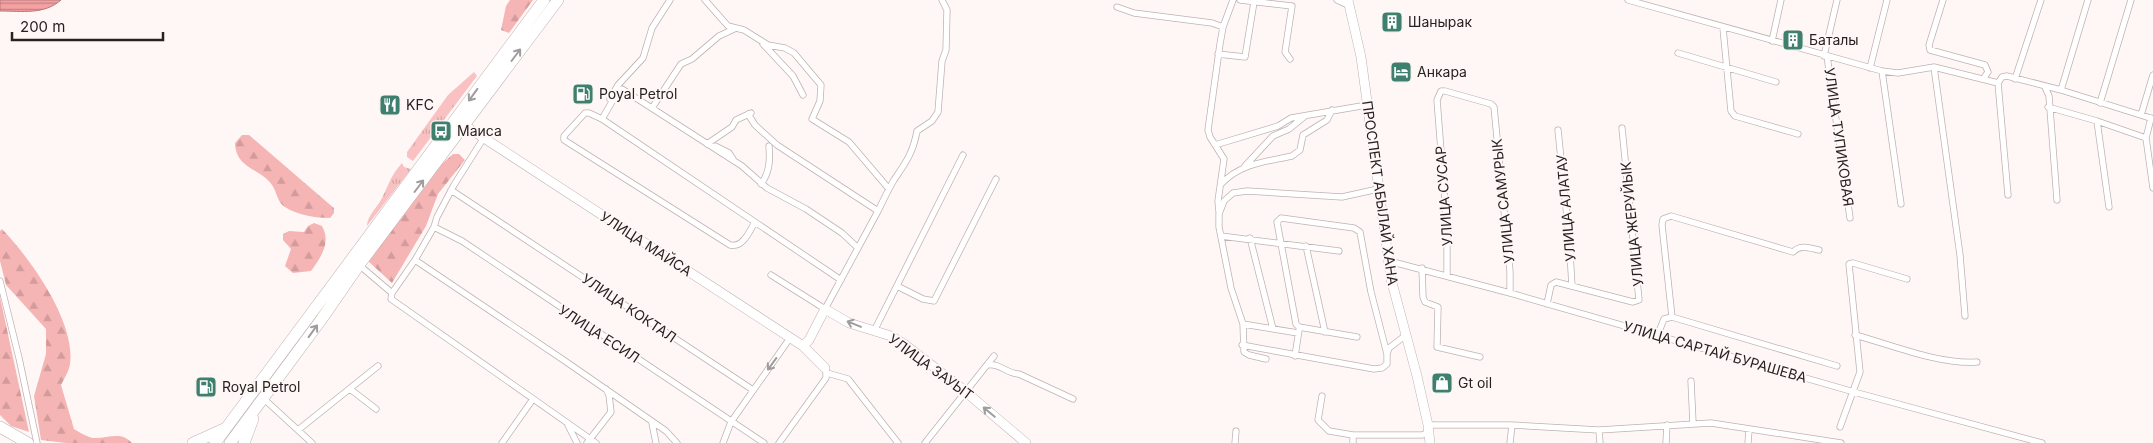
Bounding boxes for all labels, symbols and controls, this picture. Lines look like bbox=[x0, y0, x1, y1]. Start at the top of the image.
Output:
scale bar bbox=[12, 10, 164, 42]
building icon: Шанырак bbox=[1380, 10, 1404, 34]
place label: Шанырак bbox=[1408, 13, 1472, 30]
text: 200 m bbox=[20, 17, 65, 36]
building icon: Баталы bbox=[1781, 28, 1805, 52]
place label: Баталы bbox=[1809, 31, 1859, 48]
one-way arrow bbox=[511, 48, 521, 62]
hotel icon: Анкара bbox=[1389, 60, 1413, 84]
place label: Анкара bbox=[1417, 63, 1467, 80]
street label: УЛИЦА ТУПИКОВАЯ bbox=[1821, 67, 1858, 207]
fuel station icon: Poyal Petrol bbox=[571, 82, 595, 106]
place label: Poyal Petrol bbox=[599, 85, 677, 102]
one-way arrow bbox=[468, 88, 479, 102]
restaurant icon: KFC bbox=[378, 93, 402, 117]
place label: KFC bbox=[406, 96, 434, 113]
street label: ПРОСПЕКТ АБЫЛАЙ ХАНА bbox=[1359, 99, 1403, 287]
bus stop icon: Маиса bbox=[429, 119, 453, 143]
place label: Маиса bbox=[457, 122, 502, 139]
street label: УЛИЦА САМУРЫК bbox=[1487, 137, 1518, 264]
street label: УЛИЦА СУСАР bbox=[1432, 145, 1455, 247]
street label: УЛИЦА АЛАТАУ bbox=[1552, 154, 1579, 262]
street label: УЛИЦА ЖЕРУЙЫК bbox=[1615, 160, 1647, 287]
one-way arrow bbox=[413, 180, 424, 193]
street label: УЛИЦА МАЙСА bbox=[597, 207, 696, 280]
street label: УЛИЦА КОКТАЛ bbox=[579, 270, 680, 346]
street label: УЛИЦА ЕСИЛ bbox=[556, 301, 643, 366]
street label: УЛИЦА САРТАЙ БУРАШЕВА bbox=[1621, 316, 1809, 386]
one-way arrow bbox=[847, 319, 862, 328]
one-way arrow bbox=[308, 324, 318, 338]
street label: УЛИЦА ЗАУЫТ bbox=[885, 330, 977, 403]
one-way arrow bbox=[767, 357, 777, 371]
shop icon: Gt oil bbox=[1430, 371, 1454, 395]
place label: Gt oil bbox=[1458, 374, 1492, 391]
fuel station icon: Royal Petrol bbox=[194, 375, 218, 399]
place label: Royal Petrol bbox=[222, 378, 300, 395]
one-way arrow bbox=[983, 406, 996, 417]

